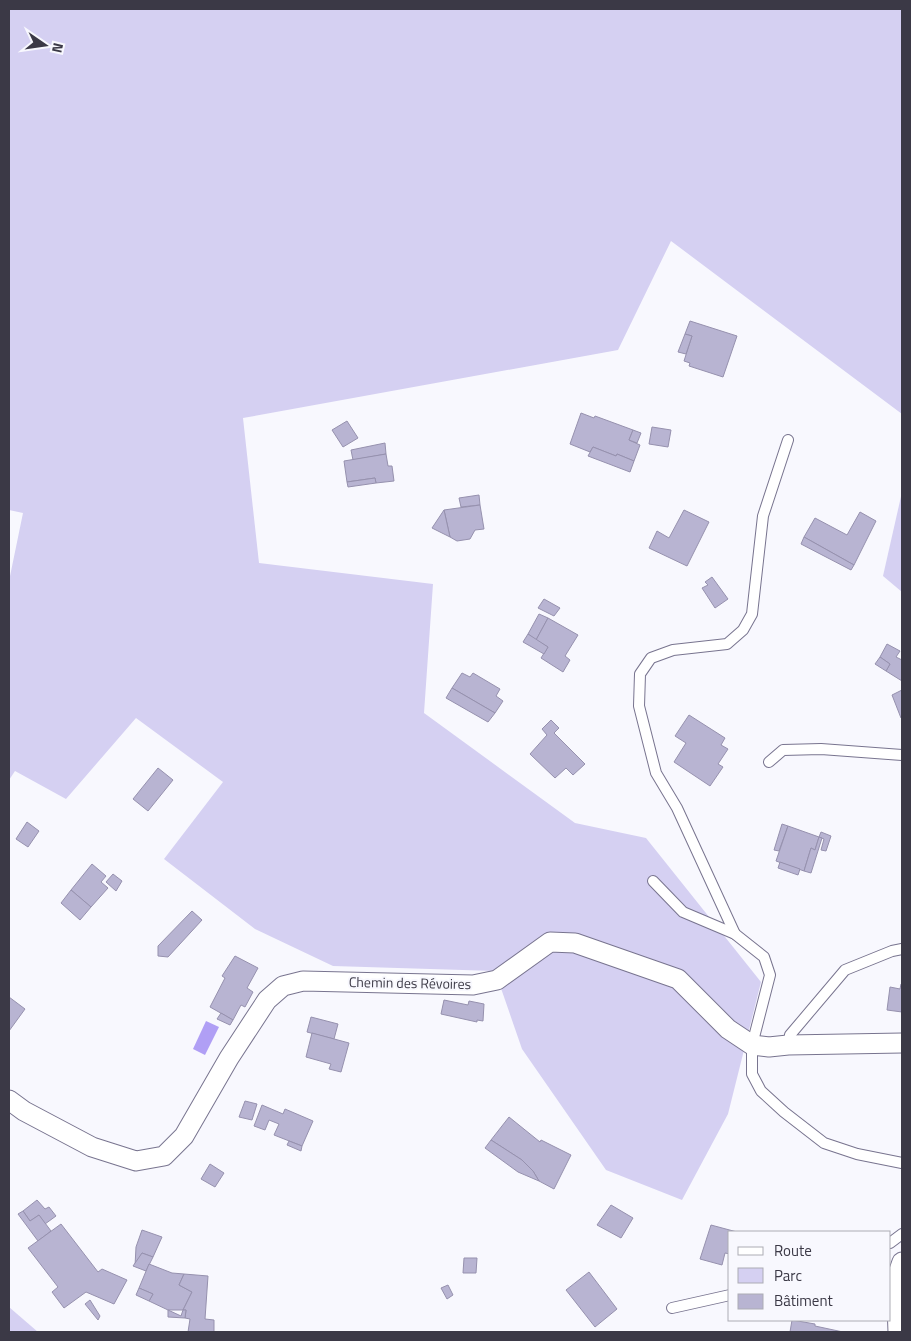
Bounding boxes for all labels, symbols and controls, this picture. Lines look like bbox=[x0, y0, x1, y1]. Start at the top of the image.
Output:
north arrow bbox=[20, 20, 70, 70]
text: N bbox=[47, 41, 69, 55]
street label: Chemin des Révoires bbox=[349, 971, 471, 994]
legend bbox=[728, 1231, 891, 1321]
text: Route bbox=[774, 1239, 812, 1262]
text: Parc bbox=[774, 1264, 802, 1287]
text: Bâtiment bbox=[774, 1289, 833, 1312]

